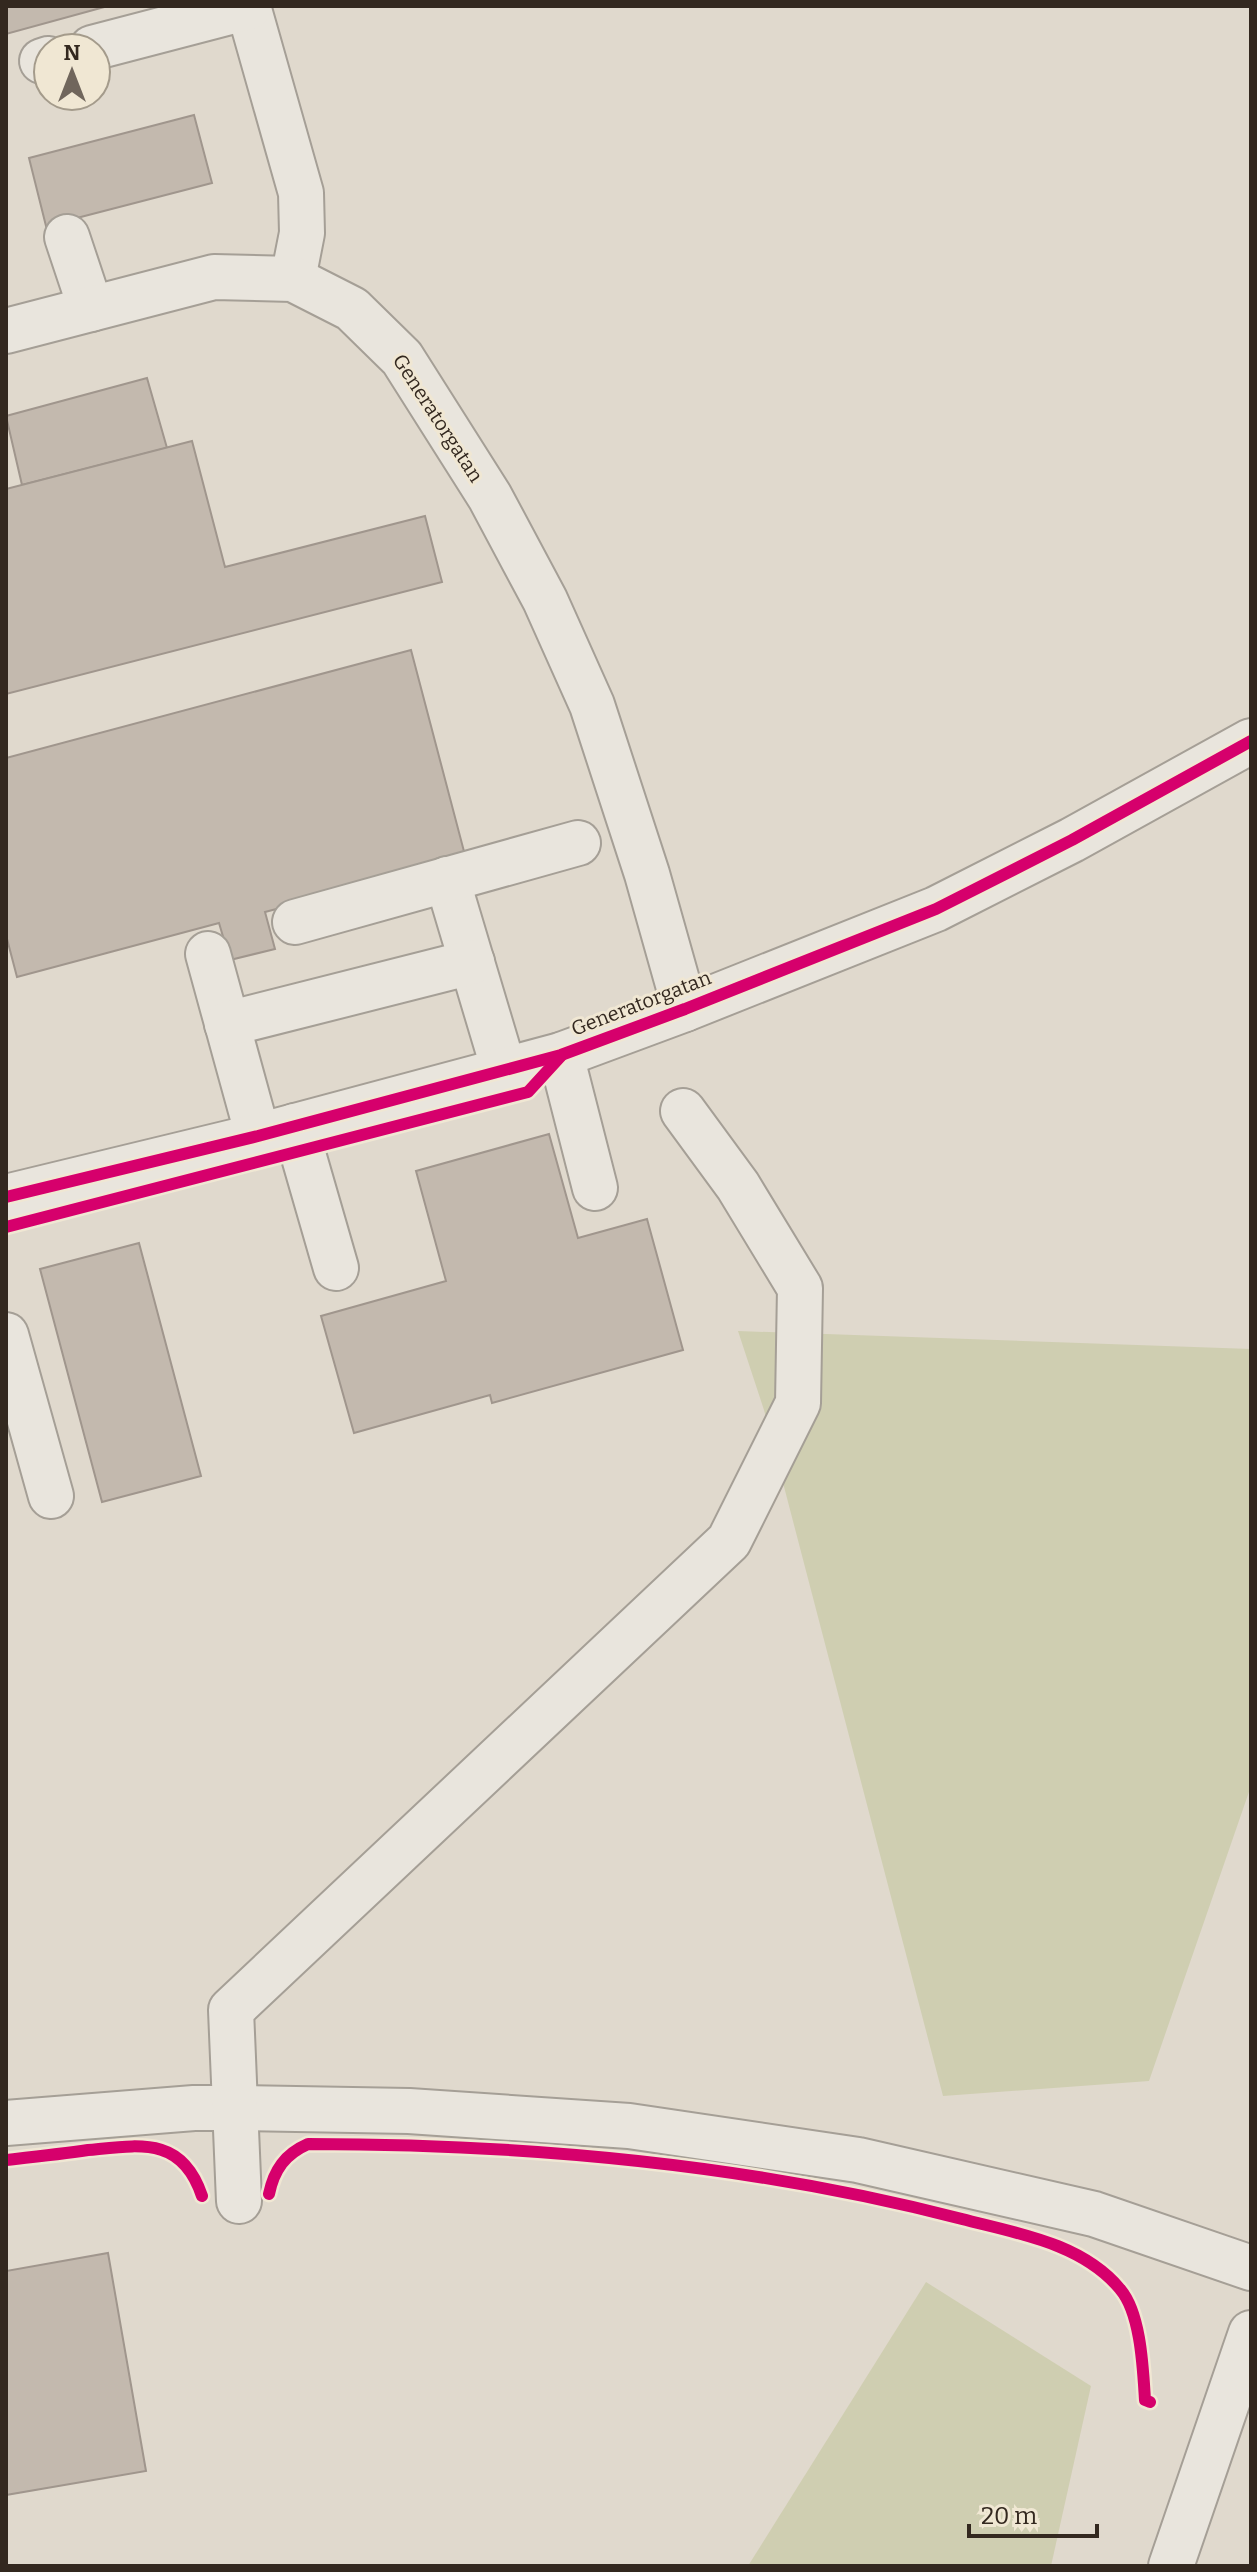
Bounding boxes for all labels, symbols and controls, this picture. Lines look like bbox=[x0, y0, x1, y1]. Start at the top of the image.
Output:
north arrow bbox=[32, 32, 112, 112]
text: N bbox=[64, 39, 81, 66]
street label: Generatorgatan bbox=[388, 349, 489, 487]
street label: Generatorgatan bbox=[568, 965, 715, 1041]
scale bar bbox=[969, 2488, 1097, 2538]
text: 20 m bbox=[981, 2502, 1037, 2530]

